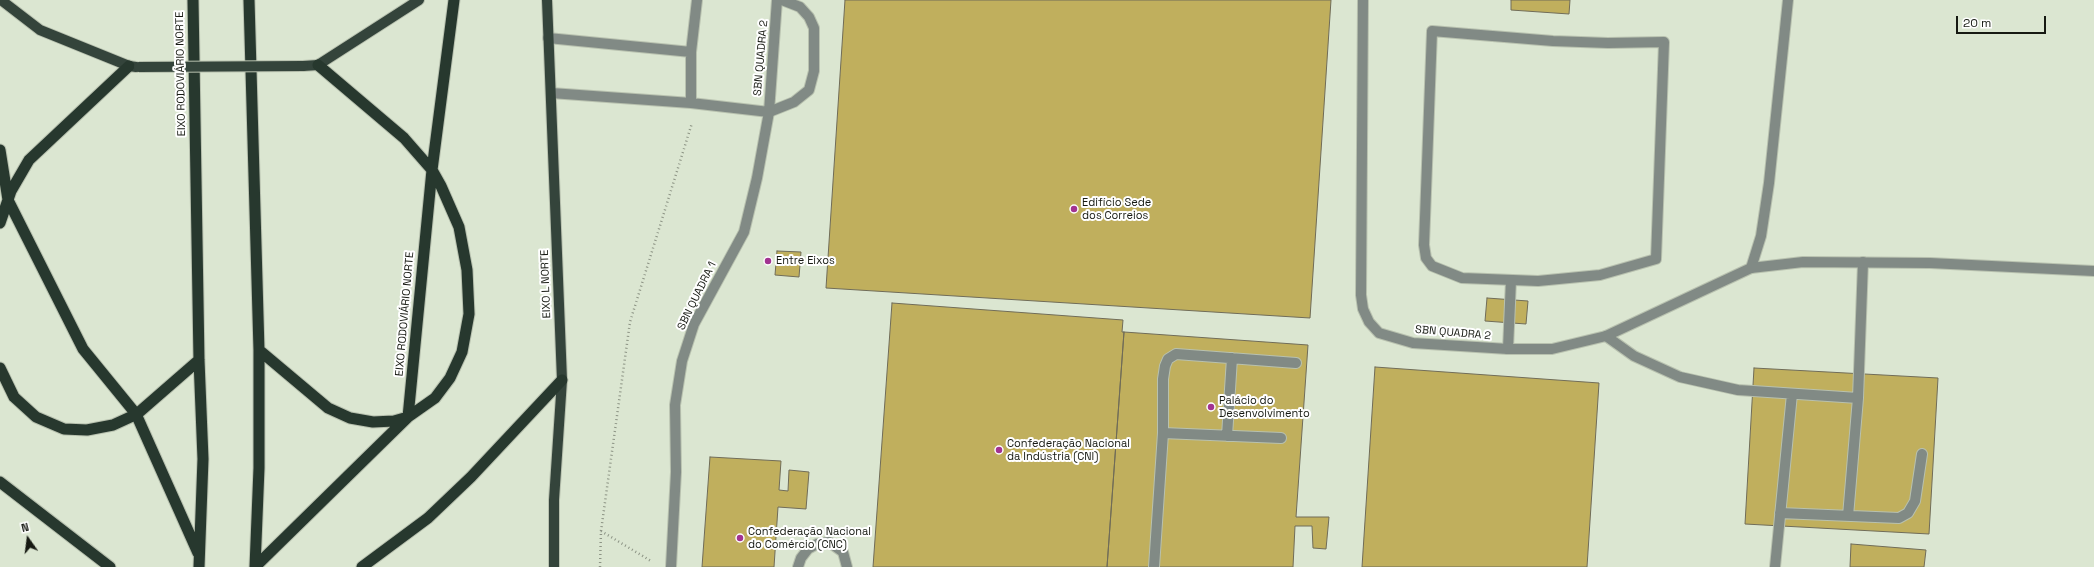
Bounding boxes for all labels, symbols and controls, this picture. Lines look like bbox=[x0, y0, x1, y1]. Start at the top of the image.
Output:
scale bar bbox=[1958, 8, 2048, 34]
street label: EIXO RODOVIÁRIO NORTE bbox=[173, 12, 189, 136]
text: 20 m bbox=[1963, 15, 1991, 31]
street label: SBN QUADRA 2 bbox=[751, 19, 771, 97]
place label: Edifício Sede dos Correios bbox=[1082, 196, 1151, 222]
marker: Edifício Sede dos Correios bbox=[1069, 204, 1079, 214]
street label: EIXO L NORTE bbox=[538, 249, 554, 319]
street label: EIXO RODOVIÁRIO NORTE bbox=[393, 251, 417, 377]
place label: Entre Eixos bbox=[776, 254, 835, 268]
marker: Entre Eixos bbox=[763, 256, 773, 266]
street label: SBN QUADRA 1 bbox=[675, 260, 719, 332]
street label: SBN QUADRA 2 bbox=[1414, 323, 1492, 343]
place label: Palácio do Desenvolvimento bbox=[1219, 394, 1310, 420]
marker: Palácio do Desenvolvimento bbox=[1206, 402, 1216, 412]
place label: Confederação Nacional da Indústria (CNI) bbox=[1007, 437, 1130, 463]
marker: Confederação Nacional da Indústria (CNI) bbox=[994, 445, 1004, 455]
north arrow bbox=[8, 519, 48, 559]
text: N bbox=[20, 520, 30, 535]
place label: Confederação Nacional do Comércio (CNC) bbox=[748, 525, 871, 551]
marker: Confederação Nacional do Comércio (CNC) bbox=[735, 533, 745, 543]

